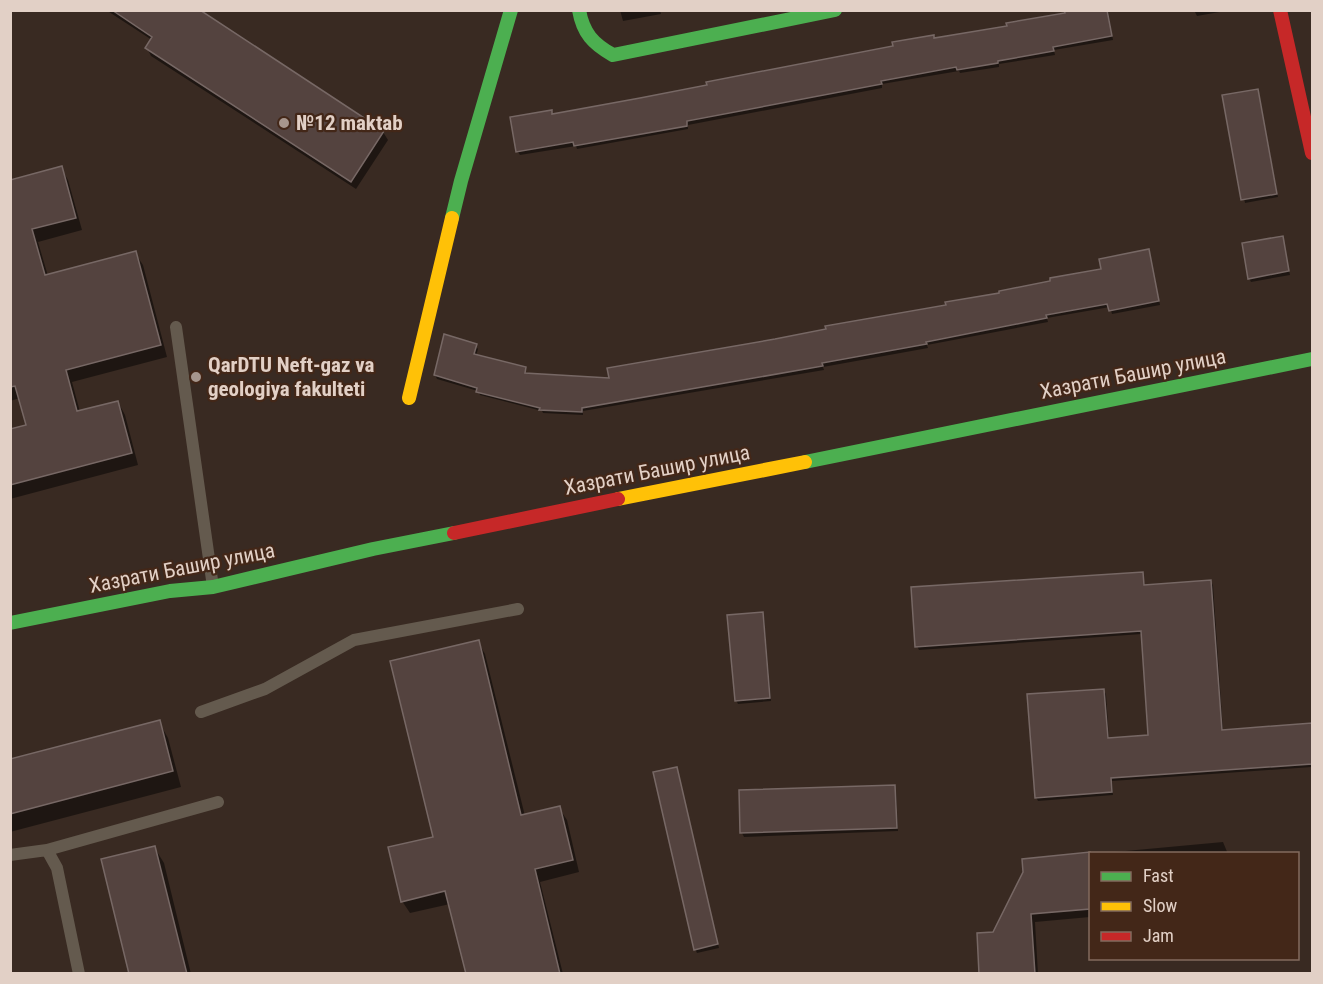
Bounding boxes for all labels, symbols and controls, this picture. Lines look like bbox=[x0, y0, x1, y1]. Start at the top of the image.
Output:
place label: №12 maktab bbox=[296, 111, 403, 135]
marker: №12 maktab bbox=[277, 116, 291, 130]
street label: Хазрати Башир улица bbox=[1038, 344, 1228, 404]
place label: QarDTU Neft-gaz va geologiya fakulteti bbox=[208, 353, 375, 401]
marker: QarDTU Neft-gaz va geologiya fakulteti bbox=[189, 370, 203, 384]
street label: Хазрати Башир улица bbox=[562, 440, 752, 500]
street label: Хазрати Башир улица bbox=[87, 538, 277, 598]
legend bbox=[1089, 852, 1299, 960]
text: Fast bbox=[1143, 865, 1174, 886]
text: Slow bbox=[1143, 895, 1178, 916]
text: Jam bbox=[1143, 925, 1174, 946]

